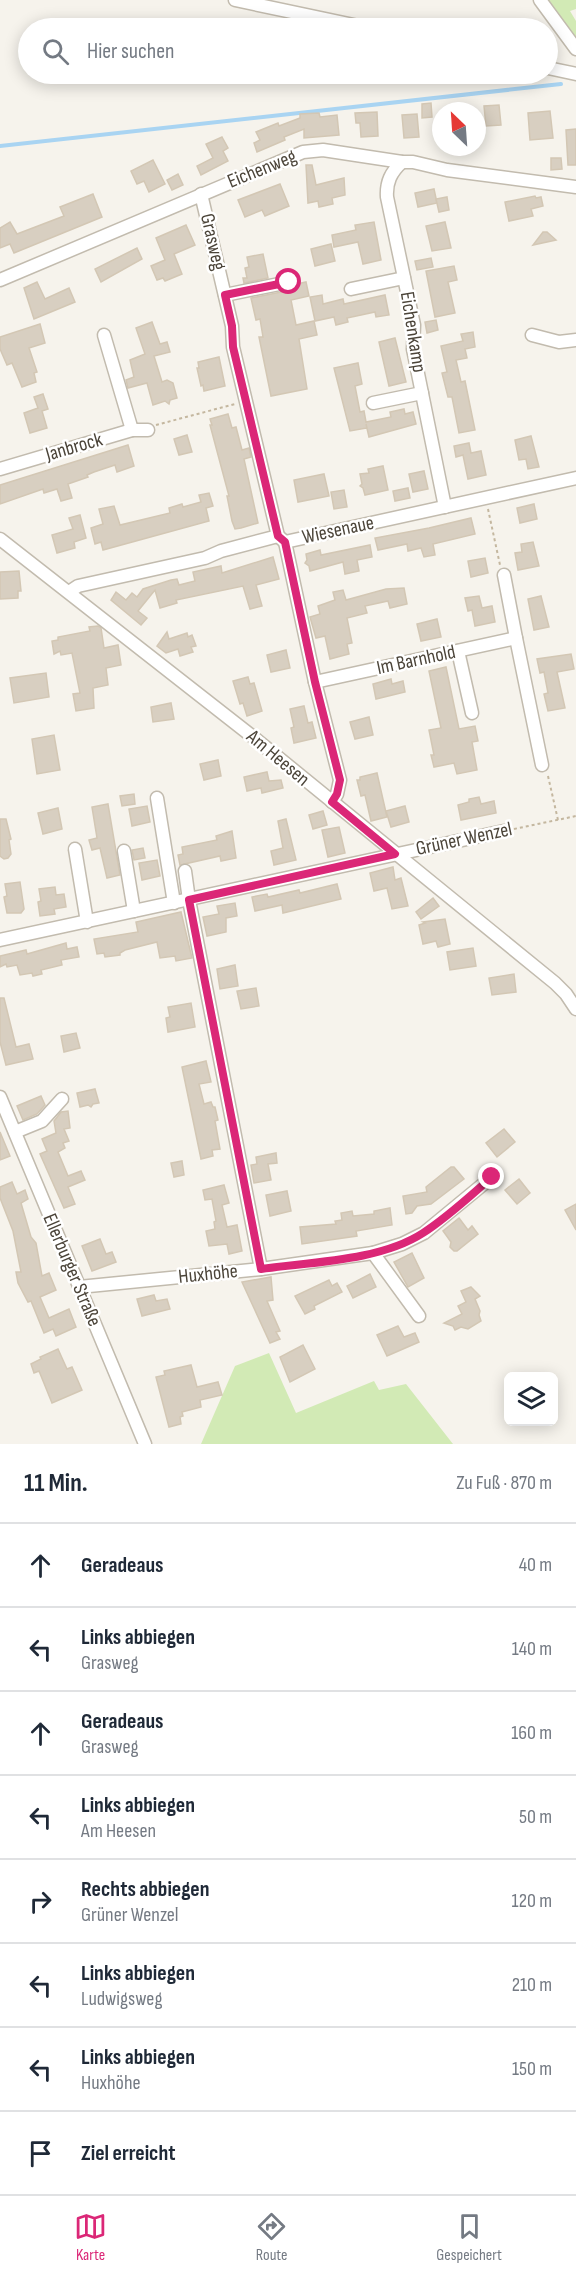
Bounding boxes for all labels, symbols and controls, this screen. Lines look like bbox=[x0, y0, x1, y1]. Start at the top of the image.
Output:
search box bbox=[18, 18, 558, 84]
icon: search bbox=[39, 35, 72, 68]
text: Hier suchen bbox=[87, 38, 175, 65]
north arrow bbox=[432, 102, 486, 156]
street label: Eichenweg bbox=[224, 144, 300, 194]
street label: Grasweg bbox=[195, 211, 231, 273]
route start bbox=[275, 268, 301, 294]
street label: Eichenkamp bbox=[395, 290, 431, 374]
street label: Janbrock bbox=[42, 427, 106, 467]
street label: Wiesenaue bbox=[300, 511, 376, 549]
street label: Im Barnhold bbox=[374, 640, 458, 680]
street label: Am Heesen bbox=[241, 724, 314, 791]
street label: Grüner Wenzel bbox=[414, 817, 514, 861]
route end bbox=[478, 1163, 504, 1189]
street label: Ellerburger Straße bbox=[37, 1210, 107, 1330]
street label: Huxhöhe bbox=[177, 1259, 239, 1289]
map controls bbox=[504, 1372, 558, 1426]
button: layers bbox=[504, 1372, 558, 1426]
text: 11 Min. bbox=[24, 1468, 88, 1499]
text: Zu Fuß · 870 m bbox=[456, 1471, 552, 1495]
icon: ahead bbox=[24, 1549, 57, 1582]
text: Geradeaus bbox=[81, 1552, 164, 1579]
text: 40 m bbox=[519, 1553, 552, 1577]
text: Links abbiegen bbox=[81, 1624, 195, 1651]
icon: left bbox=[24, 1633, 57, 1666]
text: 140 m bbox=[512, 1637, 552, 1661]
text: Grasweg bbox=[81, 1651, 139, 1675]
text: Geradeaus bbox=[81, 1708, 164, 1735]
icon: ahead bbox=[24, 1717, 57, 1750]
text: 160 m bbox=[511, 1721, 552, 1745]
text: Grasweg bbox=[81, 1735, 139, 1759]
text: Links abbiegen bbox=[81, 1792, 195, 1819]
icon: left bbox=[24, 1801, 57, 1834]
text: 50 m bbox=[519, 1805, 552, 1829]
text: Am Heesen bbox=[81, 1819, 156, 1843]
text: Rechts abbiegen bbox=[81, 1876, 210, 1903]
icon: right bbox=[24, 1885, 57, 1918]
text: 120 m bbox=[512, 1889, 552, 1913]
text: Grüner Wenzel bbox=[81, 1903, 179, 1927]
text: Links abbiegen bbox=[81, 1960, 195, 1987]
icon: left bbox=[24, 1969, 57, 2002]
text: 210 m bbox=[512, 1973, 552, 1997]
text: Ludwigsweg bbox=[81, 1987, 162, 2011]
text: Links abbiegen bbox=[81, 2044, 195, 2071]
icon: left bbox=[24, 2053, 57, 2086]
text: 150 m bbox=[512, 2057, 552, 2081]
text: Huxhöhe bbox=[81, 2071, 140, 2095]
icon: arrive bbox=[24, 2137, 57, 2170]
text: Ziel erreicht bbox=[81, 2140, 176, 2167]
tab: Karte bbox=[74, 2210, 107, 2265]
tab: Route bbox=[255, 2210, 288, 2265]
tab: Gespeichert bbox=[436, 2210, 502, 2265]

